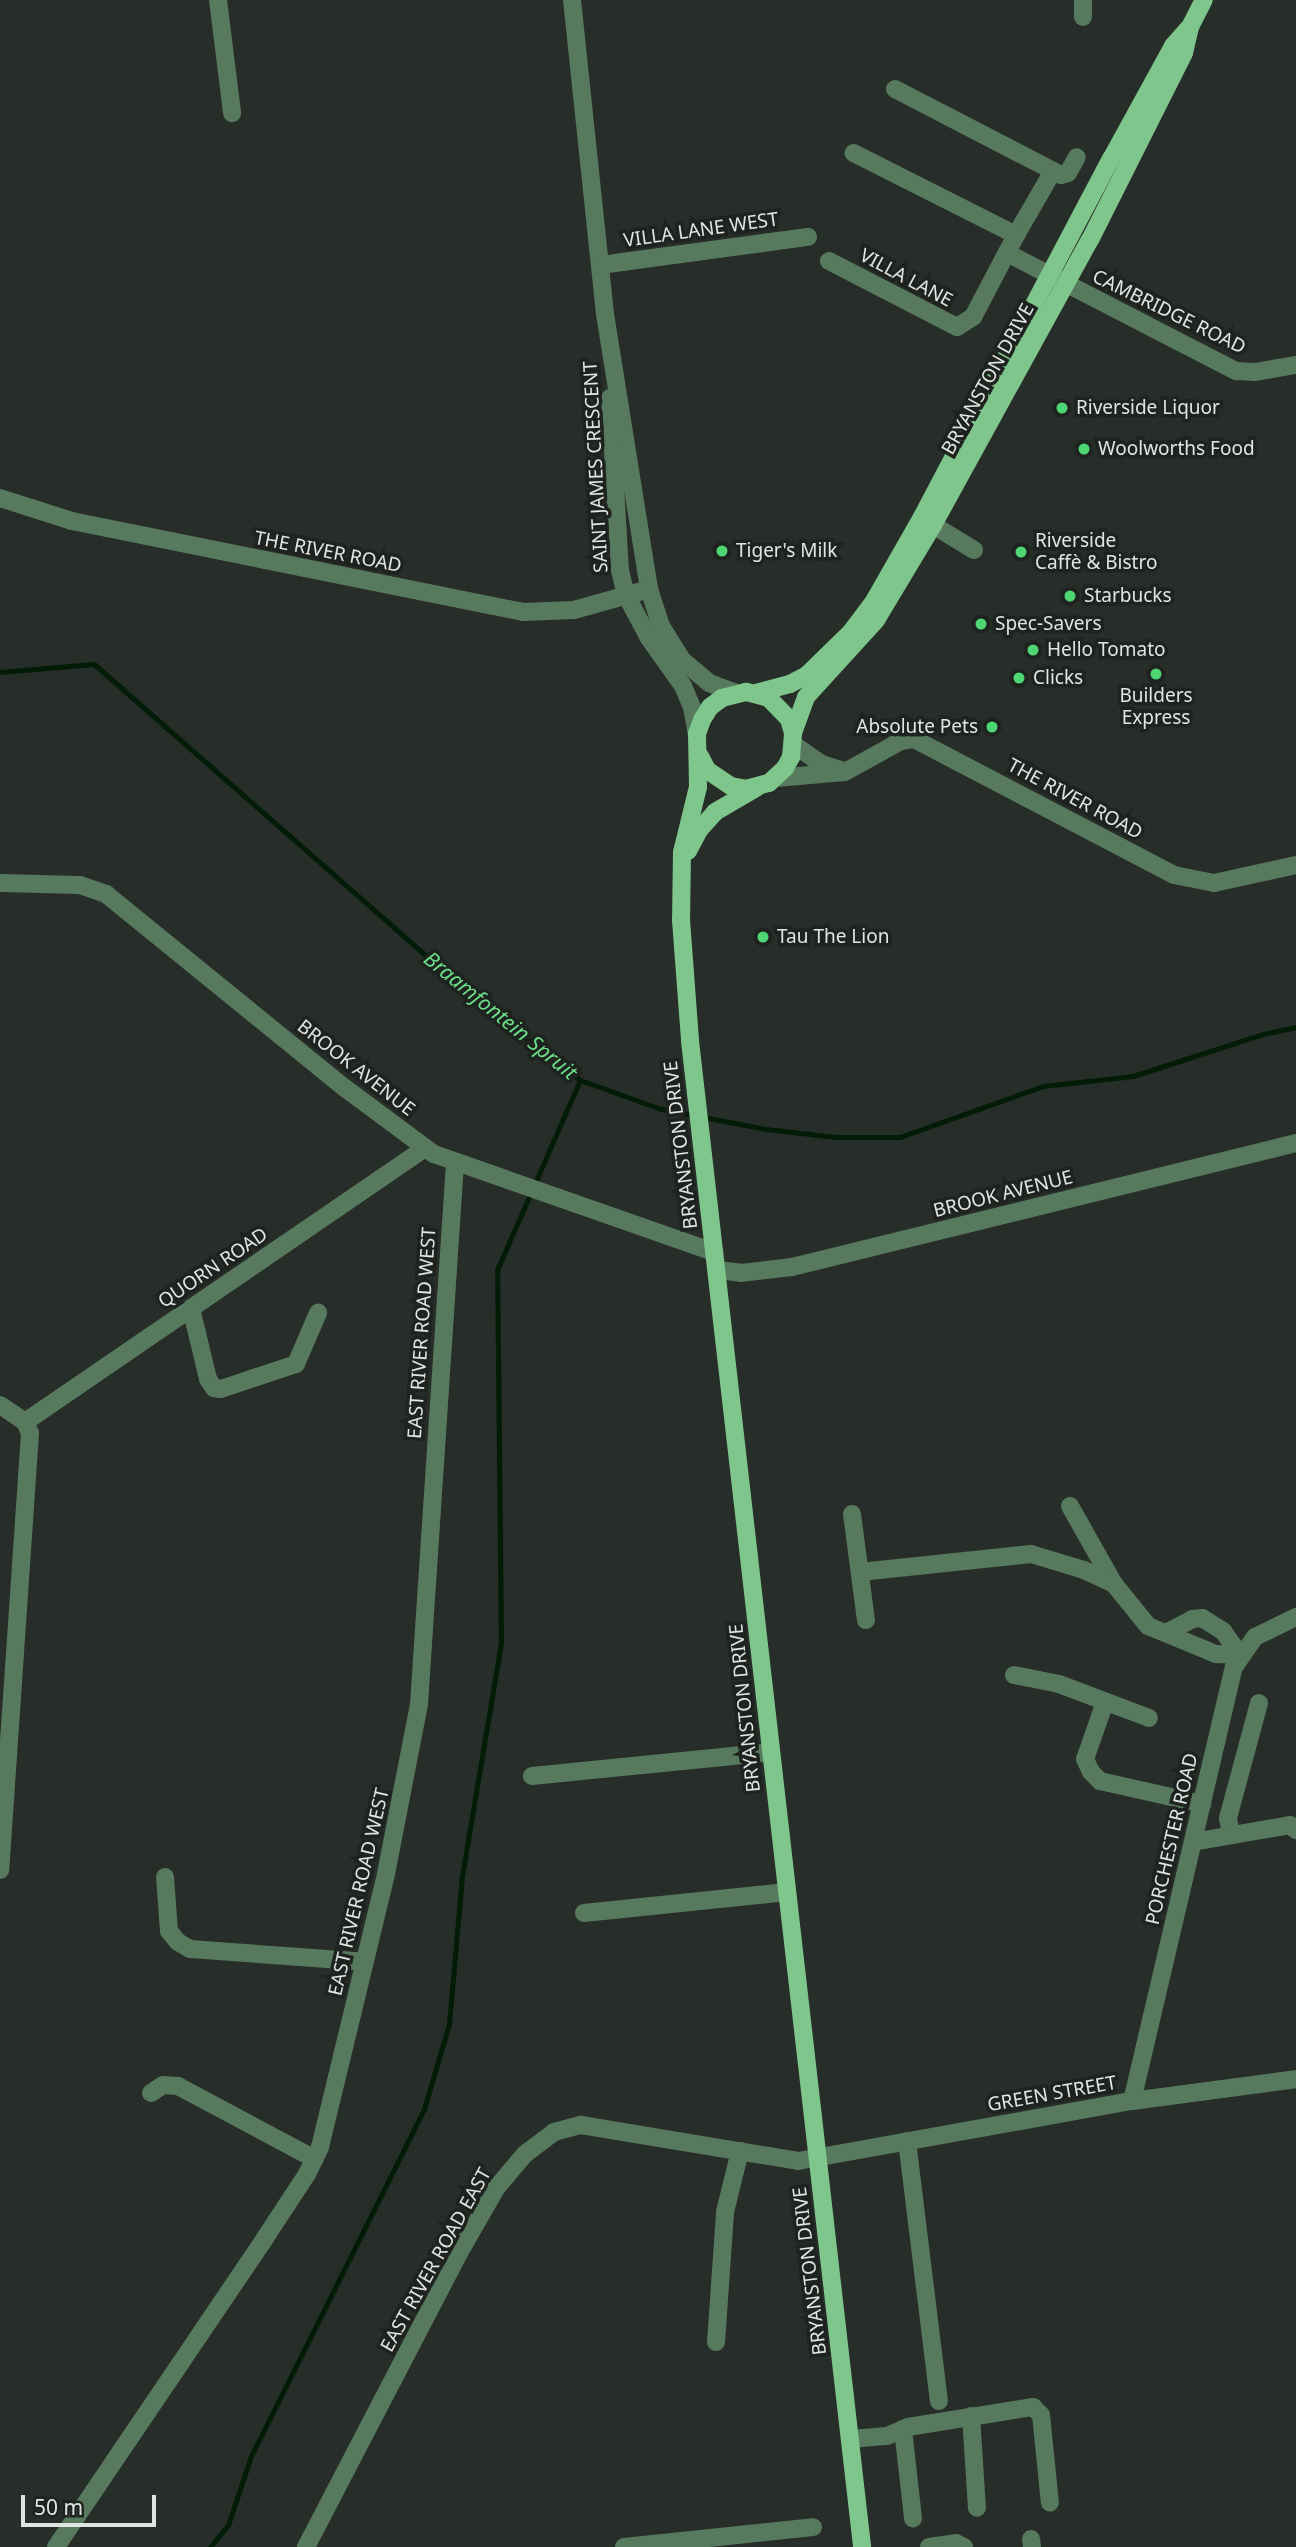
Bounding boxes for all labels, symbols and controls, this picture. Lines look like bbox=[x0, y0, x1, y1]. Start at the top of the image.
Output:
street label: VILLA LANE WEST bbox=[622, 208, 780, 252]
street label: VILLA LANE bbox=[856, 244, 956, 312]
street label: CAMBRIDGE ROAD bbox=[1089, 265, 1249, 359]
street label: BRYANSTON DRIVE bbox=[937, 299, 1039, 459]
street label: SAINT JAMES CRESCENT bbox=[579, 361, 613, 573]
place label: Riverside Liquor bbox=[1076, 397, 1220, 419]
marker: Riverside Liquor bbox=[1054, 400, 1070, 416]
place label: Woolworths Food bbox=[1098, 438, 1255, 460]
marker: Woolworths Food bbox=[1076, 441, 1092, 457]
street label: THE RIVER ROAD bbox=[252, 527, 404, 577]
place label: Riverside Caffè & Bistro bbox=[1035, 530, 1157, 574]
place label: Tiger's Milk bbox=[736, 540, 837, 562]
marker: Tiger's Milk bbox=[714, 543, 730, 559]
marker: Riverside Caffè & Bistro bbox=[1013, 544, 1029, 560]
place label: Starbucks bbox=[1084, 585, 1172, 607]
marker: Starbucks bbox=[1062, 588, 1078, 604]
place label: Spec-Savers bbox=[995, 613, 1101, 635]
marker: Spec-Savers bbox=[973, 616, 989, 632]
place label: Hello Tomato bbox=[1047, 639, 1166, 661]
marker: Hello Tomato bbox=[1025, 642, 1041, 658]
marker: Builders Express bbox=[1148, 666, 1164, 682]
place label: Clicks bbox=[1033, 667, 1083, 689]
marker: Clicks bbox=[1011, 670, 1027, 686]
place label: Builders Express bbox=[1119, 685, 1193, 729]
place label: Absolute Pets bbox=[856, 716, 978, 738]
marker: Absolute Pets bbox=[984, 719, 1000, 735]
street label: THE RIVER ROAD bbox=[1004, 754, 1146, 844]
place label: Tau The Lion bbox=[777, 926, 889, 948]
marker: Tau The Lion bbox=[755, 929, 771, 945]
water label: Braamfontein Spruit bbox=[419, 946, 583, 1084]
street label: BROOK AVENUE bbox=[293, 1015, 419, 1121]
street label: BRYANSTON DRIVE bbox=[659, 1060, 703, 1230]
street label: BROOK AVENUE bbox=[931, 1166, 1075, 1222]
street label: QUORN ROAD bbox=[154, 1223, 272, 1313]
street label: EAST RIVER ROAD WEST bbox=[403, 1226, 441, 1440]
street label: BRYANSTON DRIVE bbox=[725, 1623, 765, 1793]
street label: PORCHESTER ROAD bbox=[1141, 1751, 1203, 1927]
street label: EAST RIVER ROAD WEST bbox=[324, 1786, 394, 1998]
street label: GREEN STREET bbox=[986, 2071, 1118, 2117]
street label: EAST RIVER ROAD EAST bbox=[376, 2164, 496, 2356]
street label: BRYANSTON DRIVE bbox=[788, 2186, 832, 2356]
scale bar bbox=[24, 2480, 159, 2524]
text: 50 m bbox=[34, 2493, 83, 2521]

